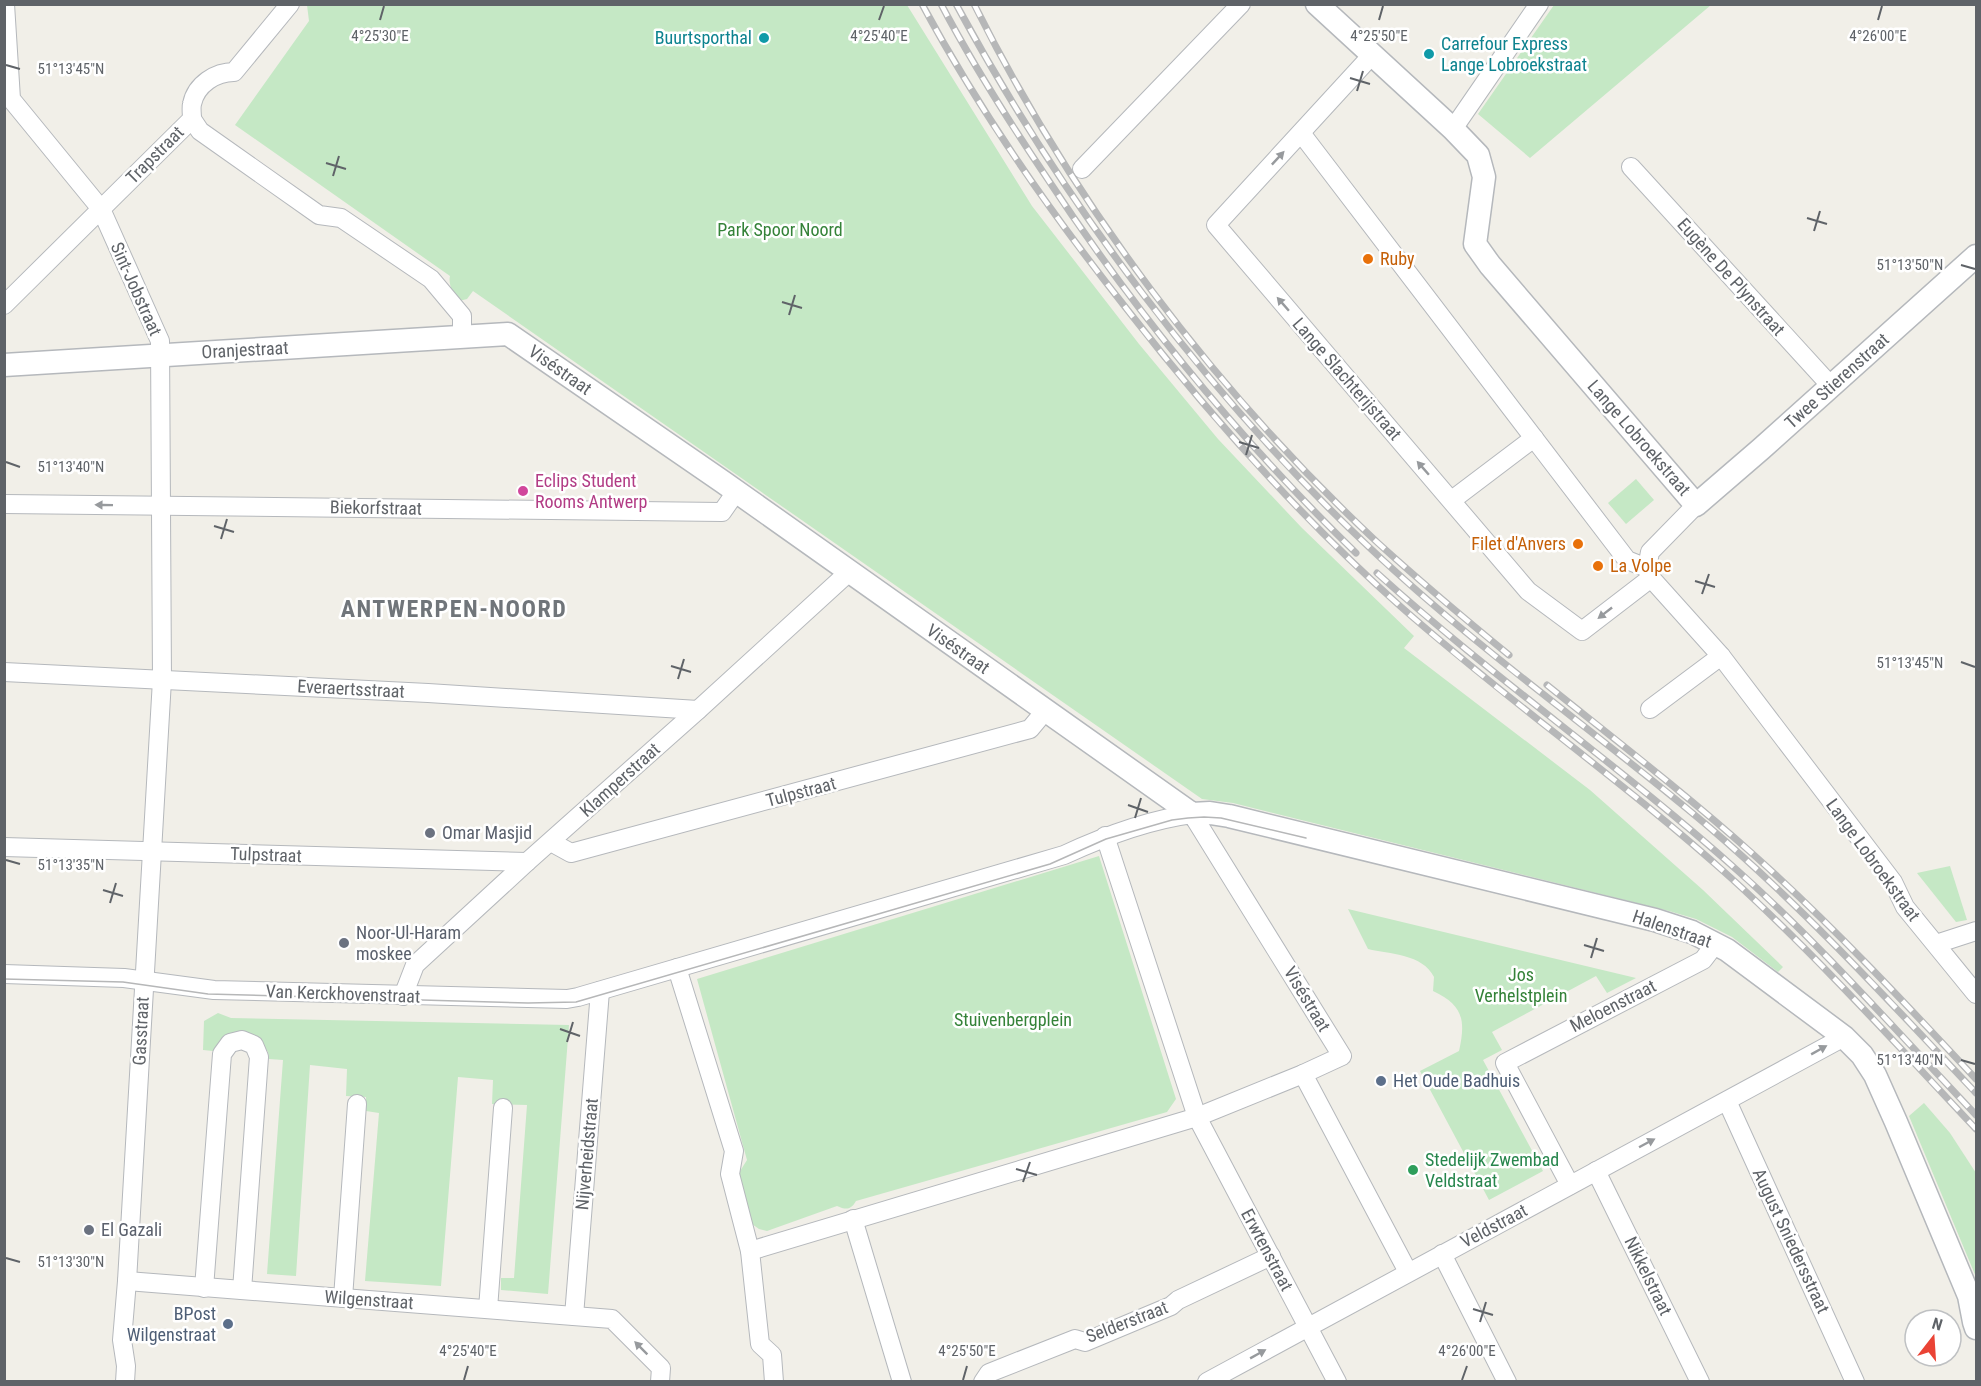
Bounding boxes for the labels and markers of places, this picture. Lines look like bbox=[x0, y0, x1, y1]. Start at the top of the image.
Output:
place label: Buurtsporthal bbox=[655, 27, 752, 48]
marker: Buurtsporthal bbox=[757, 31, 771, 45]
place label: Carrefour Express Lange Lobroekstraat bbox=[1441, 33, 1587, 75]
marker: Carrefour Express Lange Lobroekstraat bbox=[1422, 47, 1436, 61]
place label: Ruby bbox=[1380, 248, 1415, 269]
marker: Ruby bbox=[1361, 252, 1375, 266]
place label: Eclips Student Rooms Antwerp bbox=[535, 470, 648, 512]
marker: Eclips Student Rooms Antwerp bbox=[516, 484, 530, 498]
place label: Filet d'Anvers bbox=[1471, 533, 1566, 554]
marker: Filet d'Anvers bbox=[1571, 537, 1585, 551]
place label: La Volpe bbox=[1610, 555, 1671, 576]
marker: La Volpe bbox=[1591, 559, 1605, 573]
place label: Omar Masjid bbox=[442, 822, 532, 843]
marker: Omar Masjid bbox=[423, 826, 437, 840]
place label: Noor-Ul-Haram moskee bbox=[356, 922, 461, 964]
marker: Noor-Ul-Haram moskee bbox=[337, 936, 351, 950]
place label: Het Oude Badhuis bbox=[1393, 1070, 1520, 1091]
marker: Het Oude Badhuis bbox=[1374, 1074, 1388, 1088]
place label: Stedelijk Zwembad Veldstraat bbox=[1425, 1149, 1559, 1191]
marker: Stedelijk Zwembad Veldstraat bbox=[1406, 1163, 1420, 1177]
place label: El Gazali bbox=[101, 1219, 162, 1240]
marker: El Gazali bbox=[82, 1223, 96, 1237]
place label: BPost Wilgenstraat bbox=[127, 1303, 216, 1345]
marker: BPost Wilgenstraat bbox=[221, 1317, 235, 1331]

